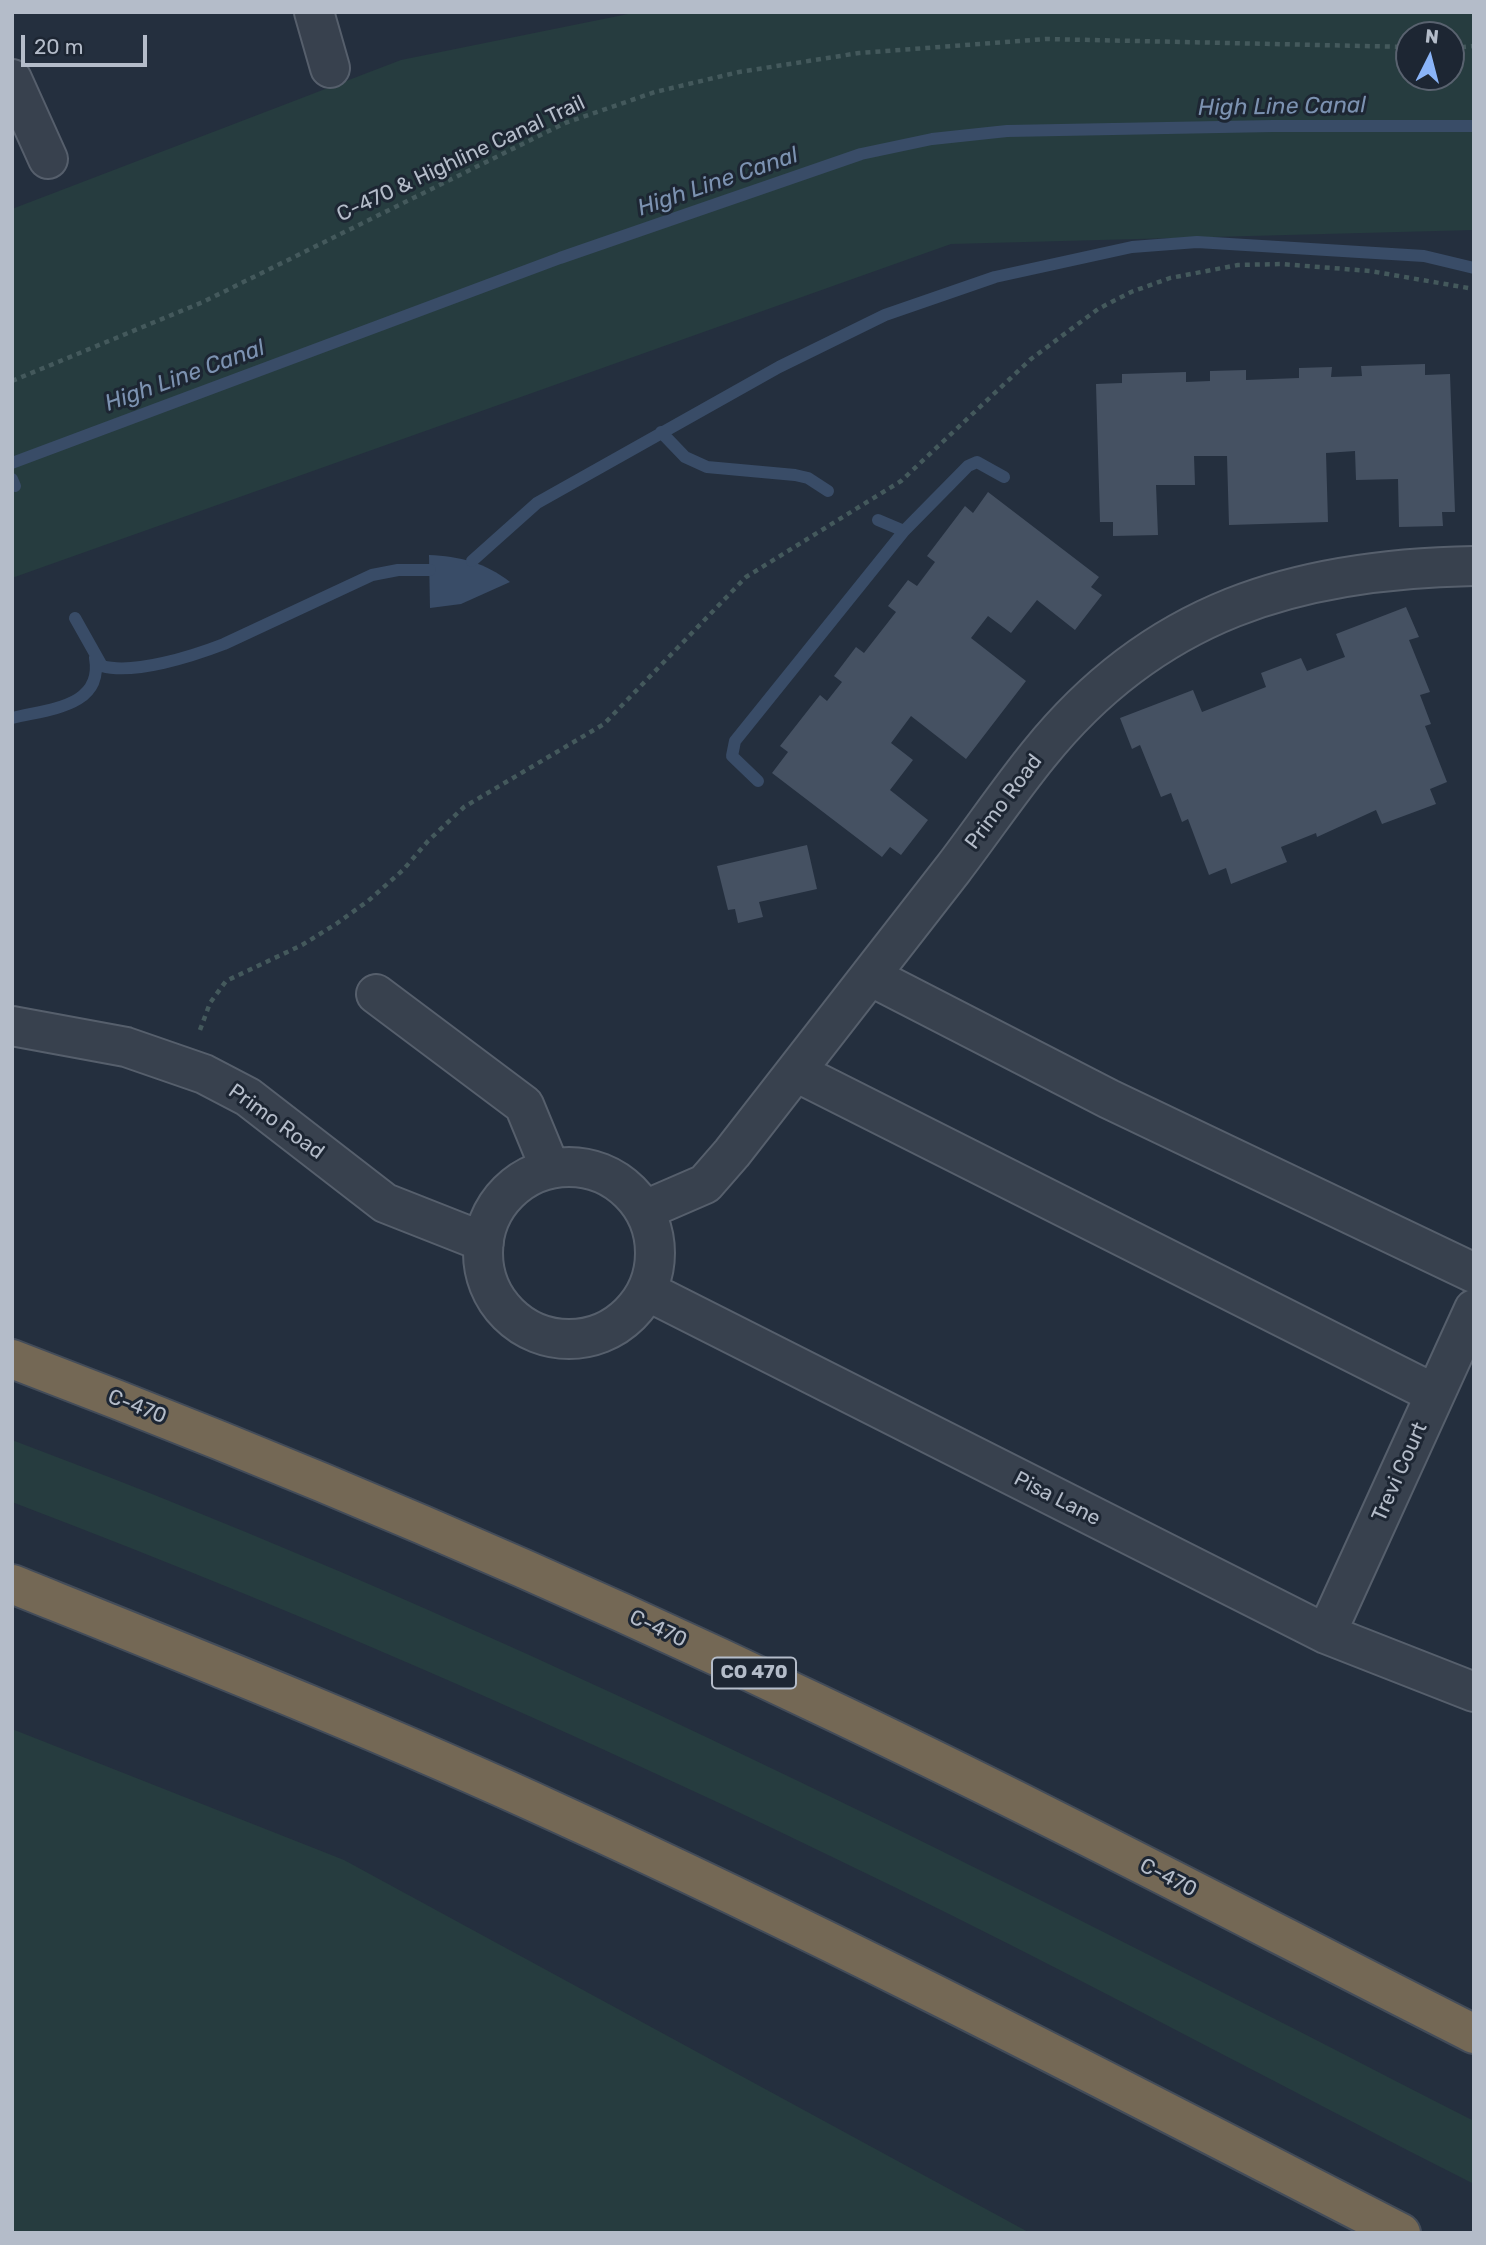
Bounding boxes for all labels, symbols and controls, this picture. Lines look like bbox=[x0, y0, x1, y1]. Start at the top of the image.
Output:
scale bar bbox=[24, 21, 150, 65]
north arrow bbox=[1395, 21, 1465, 91]
text: N bbox=[1424, 24, 1440, 49]
text: 20 m bbox=[34, 34, 83, 59]
street label: C-470 & Highline Canal Trail bbox=[333, 90, 589, 228]
water label: High Line Canal bbox=[1198, 92, 1366, 122]
water label: High Line Canal bbox=[634, 142, 802, 222]
water label: High Line Canal bbox=[101, 334, 269, 418]
street label: Primo Road bbox=[960, 750, 1048, 854]
street label: Primo Road bbox=[223, 1079, 329, 1165]
street label: C-470 bbox=[104, 1384, 170, 1430]
street label: Trevi Court bbox=[1367, 1418, 1433, 1526]
street label: Pisa Lane bbox=[1009, 1466, 1105, 1532]
street label: C-470 bbox=[625, 1605, 691, 1653]
road number: CO 470 bbox=[712, 1658, 796, 1688]
street label: C-470 bbox=[1135, 1853, 1201, 1903]

